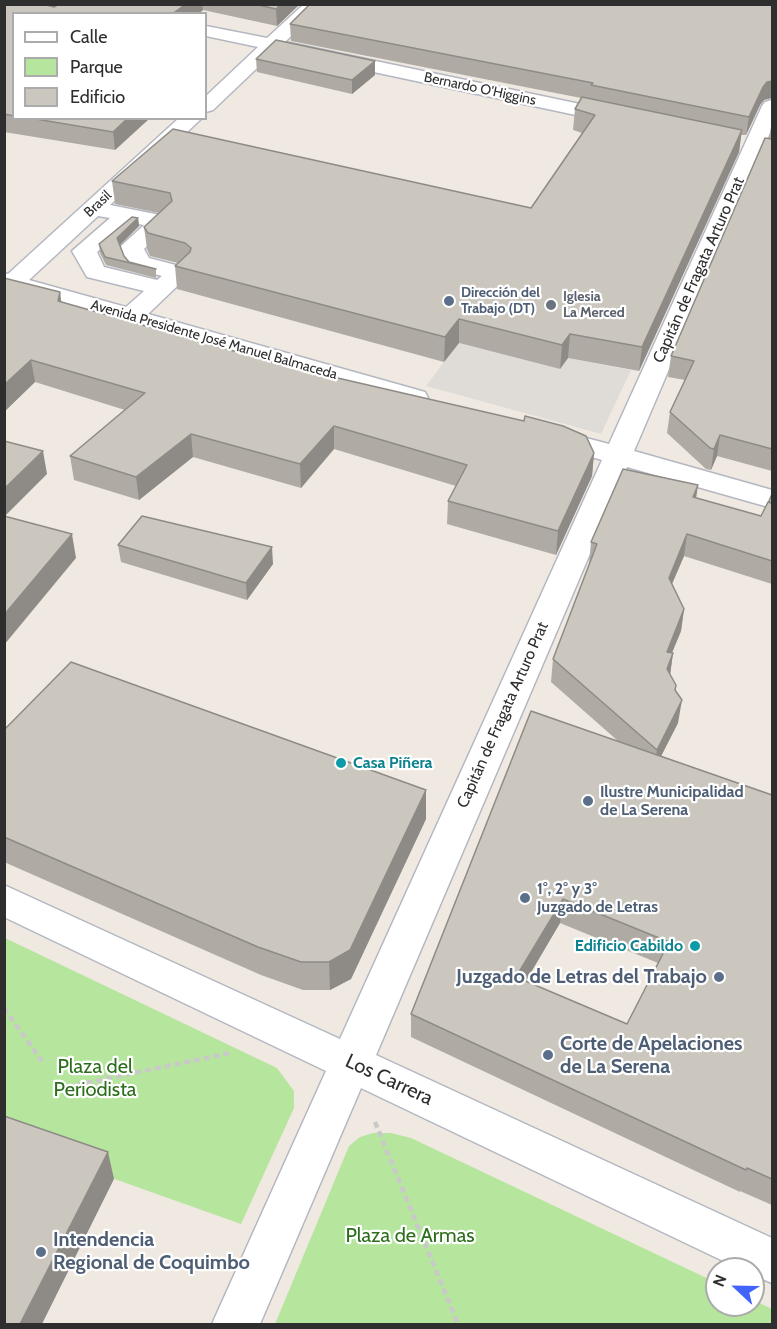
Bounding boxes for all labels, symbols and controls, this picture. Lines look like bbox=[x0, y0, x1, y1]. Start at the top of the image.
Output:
legend bbox=[12, 12, 207, 120]
text: Calle bbox=[70, 26, 107, 48]
text: Parque bbox=[70, 56, 123, 78]
street label: Bernardo O'Higgins bbox=[422, 69, 538, 109]
text: Edificio bbox=[70, 86, 125, 108]
street label: Capitán de Fragata Arturo Prat bbox=[649, 174, 749, 366]
street label: Brasil bbox=[81, 187, 115, 221]
place label: Dirección del Trabajo (DT) bbox=[461, 285, 540, 318]
place label: Iglesia La Merced bbox=[563, 289, 625, 322]
marker: Dirección del Trabajo (DT) bbox=[442, 294, 456, 308]
street label: Avenida Presidente José Manuel Balmaceda bbox=[89, 297, 339, 383]
marker: Iglesia La Merced bbox=[544, 298, 558, 312]
street label: Capitán de Fragata Arturo Prat bbox=[453, 619, 553, 811]
place label: Casa Piñera bbox=[353, 753, 433, 773]
marker: Casa Piñera bbox=[334, 756, 348, 770]
place label: Ilustre Municipalidad de La Serena bbox=[600, 782, 744, 820]
marker: Ilustre Municipalidad de La Serena bbox=[581, 794, 595, 808]
place label: 1°, 2° y 3° Juzgado de Letras bbox=[537, 879, 658, 917]
marker: 1°, 2° y 3° Juzgado de Letras bbox=[518, 891, 532, 905]
place label: Edificio Cabildo bbox=[575, 936, 683, 956]
marker: Edificio Cabildo bbox=[688, 939, 702, 953]
place label: Juzgado de Letras del Trabajo bbox=[456, 965, 707, 989]
marker: Juzgado de Letras del Trabajo bbox=[712, 970, 726, 984]
place label: Corte de Apelaciones de La Serena bbox=[560, 1032, 742, 1079]
marker: Corte de Apelaciones de La Serena bbox=[541, 1048, 555, 1062]
street label: Los Carrera bbox=[341, 1049, 437, 1111]
park label: Plaza del Periodista bbox=[54, 1055, 136, 1102]
park label: Plaza de Armas bbox=[345, 1224, 475, 1248]
place label: Intendencia Regional de Coquimbo bbox=[53, 1228, 250, 1275]
marker: Intendencia Regional de Coquimbo bbox=[34, 1245, 48, 1259]
north arrow bbox=[705, 1257, 765, 1317]
text: N bbox=[709, 1272, 731, 1290]

